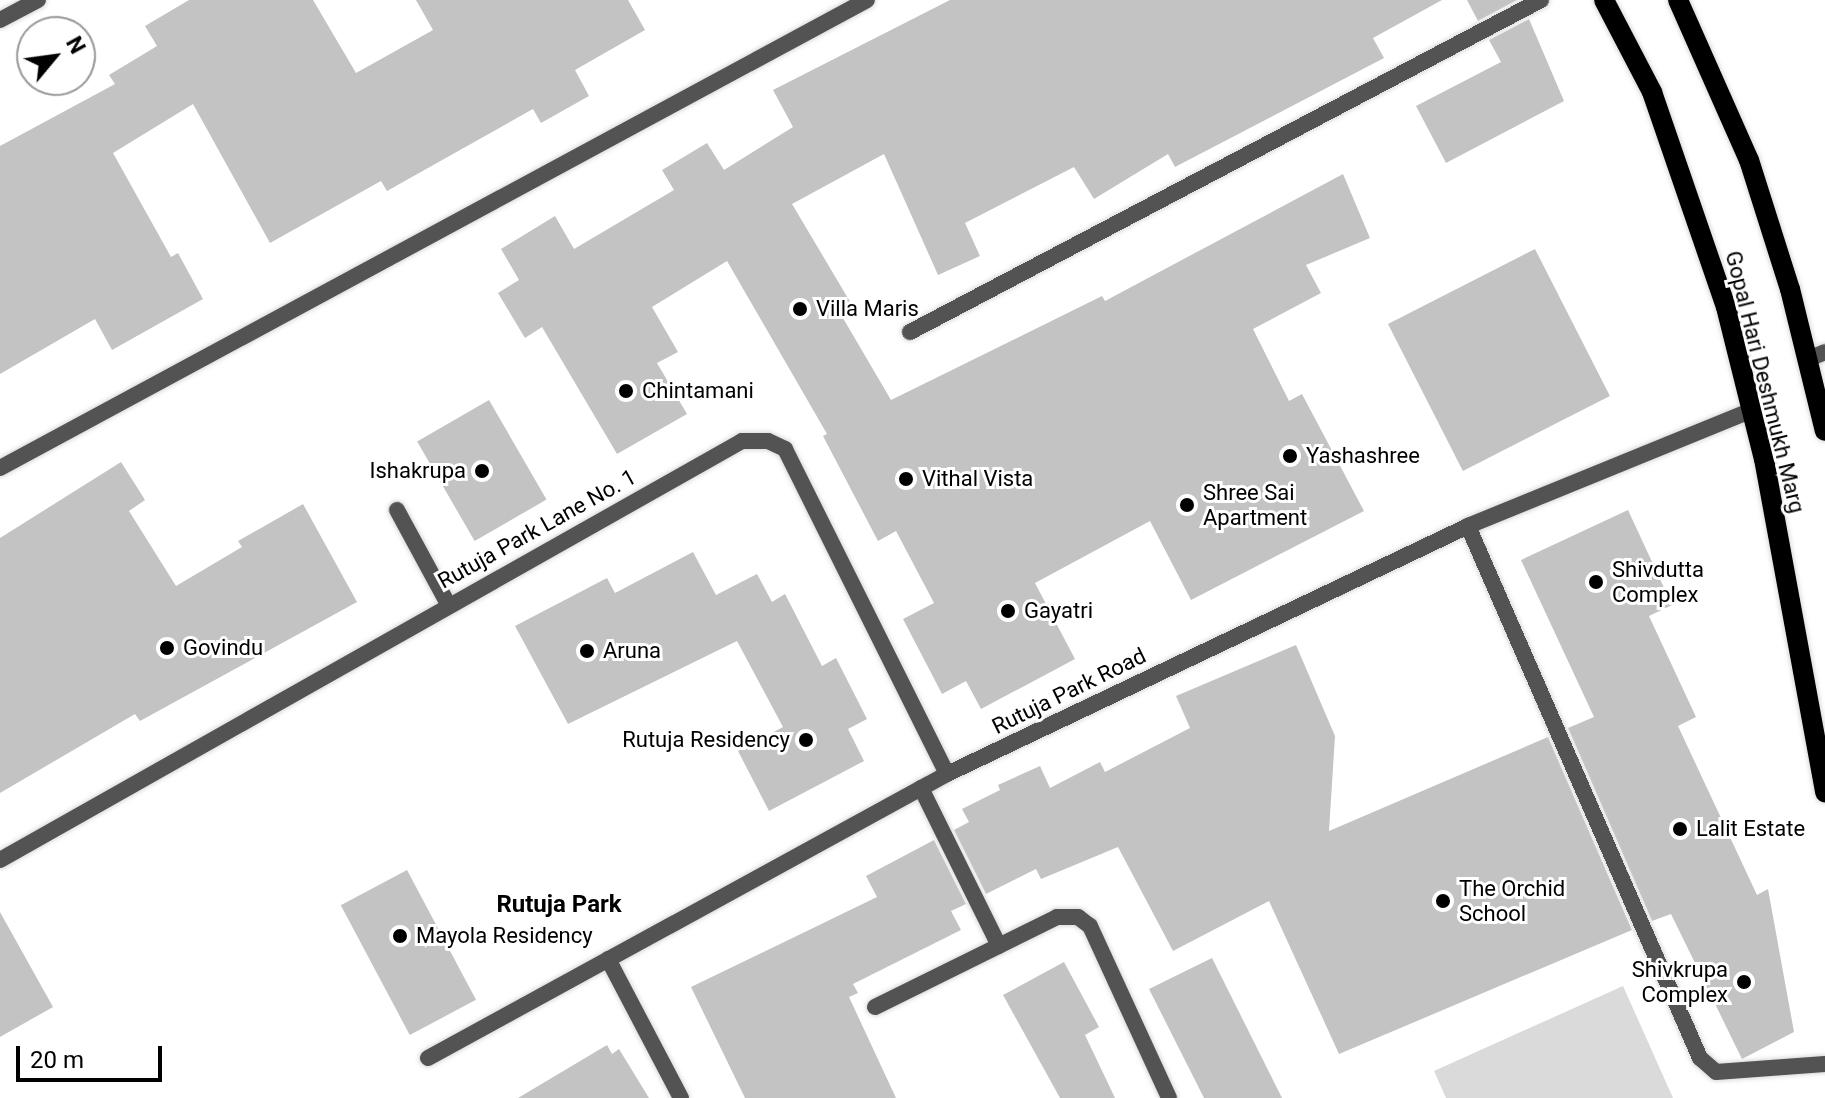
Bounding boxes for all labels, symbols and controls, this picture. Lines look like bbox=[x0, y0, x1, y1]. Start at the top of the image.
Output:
north arrow bbox=[16, 16, 96, 96]
text: N bbox=[61, 32, 90, 58]
street label: Gopal Hari Deshmukh Marg bbox=[1720, 248, 1810, 516]
place label: Villa Maris bbox=[816, 296, 919, 322]
marker: Villa Maris bbox=[791, 300, 809, 318]
place label: Chintamani bbox=[642, 378, 754, 404]
marker: Chintamani bbox=[617, 382, 635, 400]
place label: Yashashree bbox=[1306, 443, 1420, 469]
marker: Yashashree bbox=[1281, 447, 1299, 465]
place label: Ishakrupa bbox=[370, 458, 466, 484]
marker: Ishakrupa bbox=[473, 462, 491, 480]
street label: Rutuja Park Lane No. 1 bbox=[433, 464, 641, 594]
place label: Vithal Vista bbox=[922, 466, 1033, 492]
marker: Vithal Vista bbox=[897, 470, 915, 488]
place label: Shree Sai Apartment bbox=[1203, 479, 1307, 530]
marker: Shree Sai Apartment bbox=[1178, 496, 1196, 514]
place label: Shivdutta Complex bbox=[1612, 556, 1704, 608]
marker: Shivdutta Complex bbox=[1587, 573, 1605, 591]
place label: Gayatri bbox=[1024, 598, 1093, 624]
marker: Gayatri bbox=[999, 602, 1017, 620]
place label: Govindu bbox=[183, 635, 263, 661]
place label: Aruna bbox=[603, 638, 661, 664]
marker: Govindu bbox=[158, 639, 176, 657]
marker: Aruna bbox=[578, 642, 596, 660]
street label: Rutuja Park Road bbox=[988, 642, 1150, 740]
place label: Rutuja Residency bbox=[622, 727, 790, 753]
marker: Rutuja Residency bbox=[797, 731, 815, 749]
place label: Lalit Estate bbox=[1696, 816, 1805, 842]
marker: Lalit Estate bbox=[1671, 820, 1689, 838]
place label: The Orchid School bbox=[1459, 875, 1565, 926]
district label: Rutuja Park bbox=[496, 891, 622, 919]
marker: The Orchid School bbox=[1434, 892, 1452, 910]
place label: Mayola Residency bbox=[416, 923, 593, 949]
marker: Mayola Residency bbox=[391, 927, 409, 945]
place label: Shivkrupa Complex bbox=[1632, 956, 1728, 1008]
marker: Shivkrupa Complex bbox=[1735, 973, 1753, 991]
scale bar bbox=[20, 1030, 166, 1080]
text: 20 m bbox=[30, 1046, 84, 1074]

